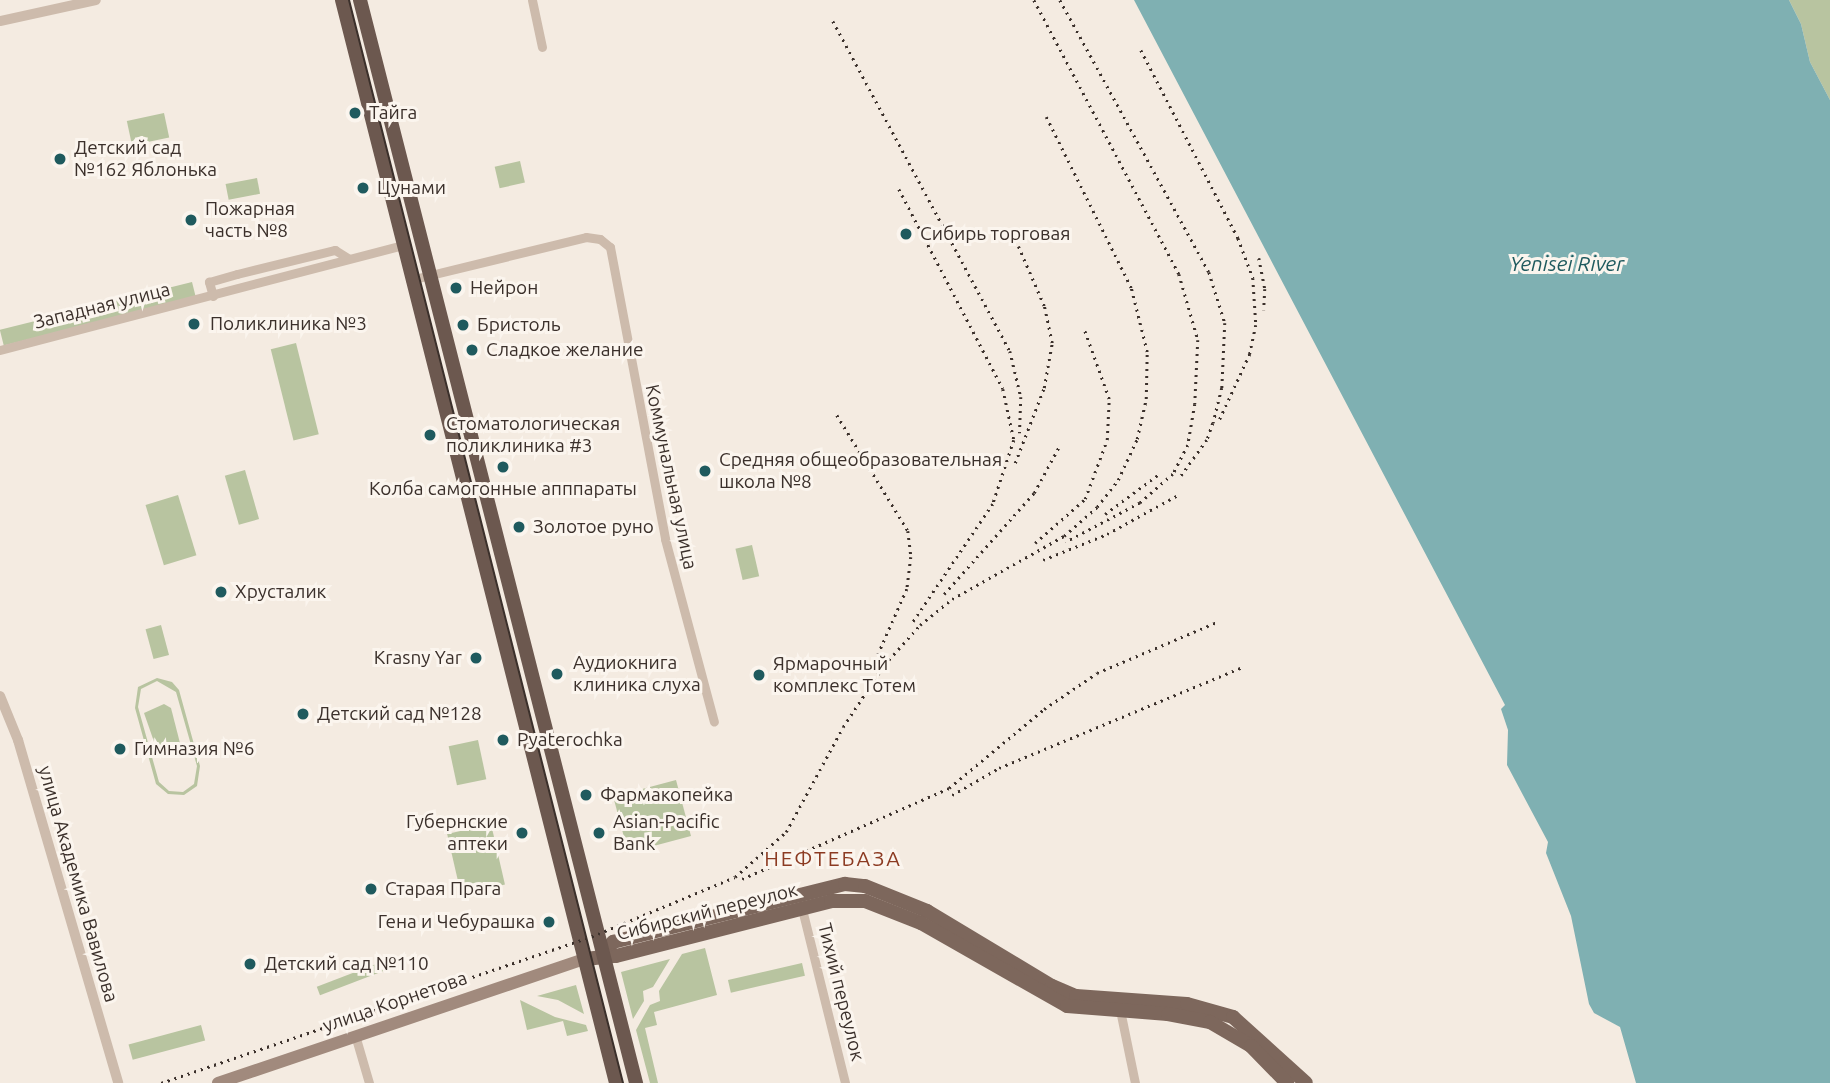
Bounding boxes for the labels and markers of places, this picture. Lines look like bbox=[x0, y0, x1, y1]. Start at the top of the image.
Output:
place label: Тайга bbox=[369, 102, 417, 124]
marker: Тайга bbox=[347, 105, 363, 121]
place label: Детский сад №162 Яблонька bbox=[74, 137, 217, 181]
marker: Детский сад №162 Яблонька bbox=[52, 151, 68, 167]
place label: Цунами bbox=[377, 177, 446, 199]
marker: Цунами bbox=[355, 180, 371, 196]
place label: Пожарная часть №8 bbox=[205, 198, 295, 242]
marker: Пожарная часть №8 bbox=[183, 212, 199, 228]
place label: Сибирь торговая bbox=[920, 223, 1070, 245]
marker: Сибирь торговая bbox=[898, 226, 914, 242]
place label: Нейрон bbox=[470, 277, 538, 299]
marker: Нейрон bbox=[448, 280, 464, 296]
place label: Поликлиника №3 bbox=[210, 313, 367, 335]
marker: Поликлиника №3 bbox=[184, 314, 204, 334]
place label: Бристоль bbox=[477, 314, 561, 336]
marker: Бристоль bbox=[455, 317, 471, 333]
place label: Сладкое желание bbox=[486, 339, 643, 361]
marker: Сладкое желание bbox=[464, 342, 480, 358]
place label: Стоматологическая поликлиника #3 bbox=[446, 413, 620, 457]
marker: Стоматологическая поликлиника #3 bbox=[420, 425, 440, 445]
place label: Средняя общеобразовательная школа №8 bbox=[719, 449, 1002, 493]
marker: Колба самогонные апппараты bbox=[495, 459, 511, 475]
marker: Средняя общеобразовательная школа №8 bbox=[697, 463, 713, 479]
place label: Колба самогонные апппараты bbox=[369, 478, 637, 500]
place label: Золотое руно bbox=[533, 516, 654, 538]
marker: Золотое руно bbox=[511, 519, 527, 535]
place label: Хрусталик bbox=[235, 581, 326, 603]
marker: Хрусталик bbox=[213, 584, 229, 600]
place label: Krasny Yar bbox=[374, 647, 462, 669]
marker: Krasny Yar bbox=[468, 650, 484, 666]
place label: Аудиокнига клиника слуха bbox=[573, 652, 701, 696]
place label: Ярмарочный комплекс Тотем bbox=[773, 653, 916, 697]
marker: Аудиокнига клиника слуха bbox=[547, 664, 567, 684]
marker: Ярмарочный комплекс Тотем bbox=[751, 667, 767, 683]
place label: Детский сад №128 bbox=[317, 703, 482, 725]
marker: Детский сад №128 bbox=[295, 706, 311, 722]
place label: Pyaterochka bbox=[517, 729, 623, 751]
marker: Pyaterochka bbox=[495, 732, 511, 748]
place label: Гимназия №6 bbox=[134, 738, 254, 760]
marker: Гимназия №6 bbox=[112, 741, 128, 757]
place label: Фармакопейка bbox=[600, 784, 733, 806]
marker: Фармакопейка bbox=[578, 787, 594, 803]
place label: Губернские аптеки bbox=[406, 811, 508, 855]
place label: Asian-Pacific Bank bbox=[613, 811, 720, 855]
marker: Губернские аптеки bbox=[514, 825, 530, 841]
marker: Asian-Pacific Bank bbox=[591, 825, 607, 841]
place label: Старая Прага bbox=[385, 878, 501, 900]
marker: Старая Прага bbox=[363, 881, 379, 897]
place label: Гена и Чебурашка bbox=[378, 911, 535, 933]
marker: Гена и Чебурашка bbox=[541, 914, 557, 930]
place label: Детский сад №110 bbox=[264, 953, 429, 975]
marker: Детский сад №110 bbox=[242, 956, 258, 972]

